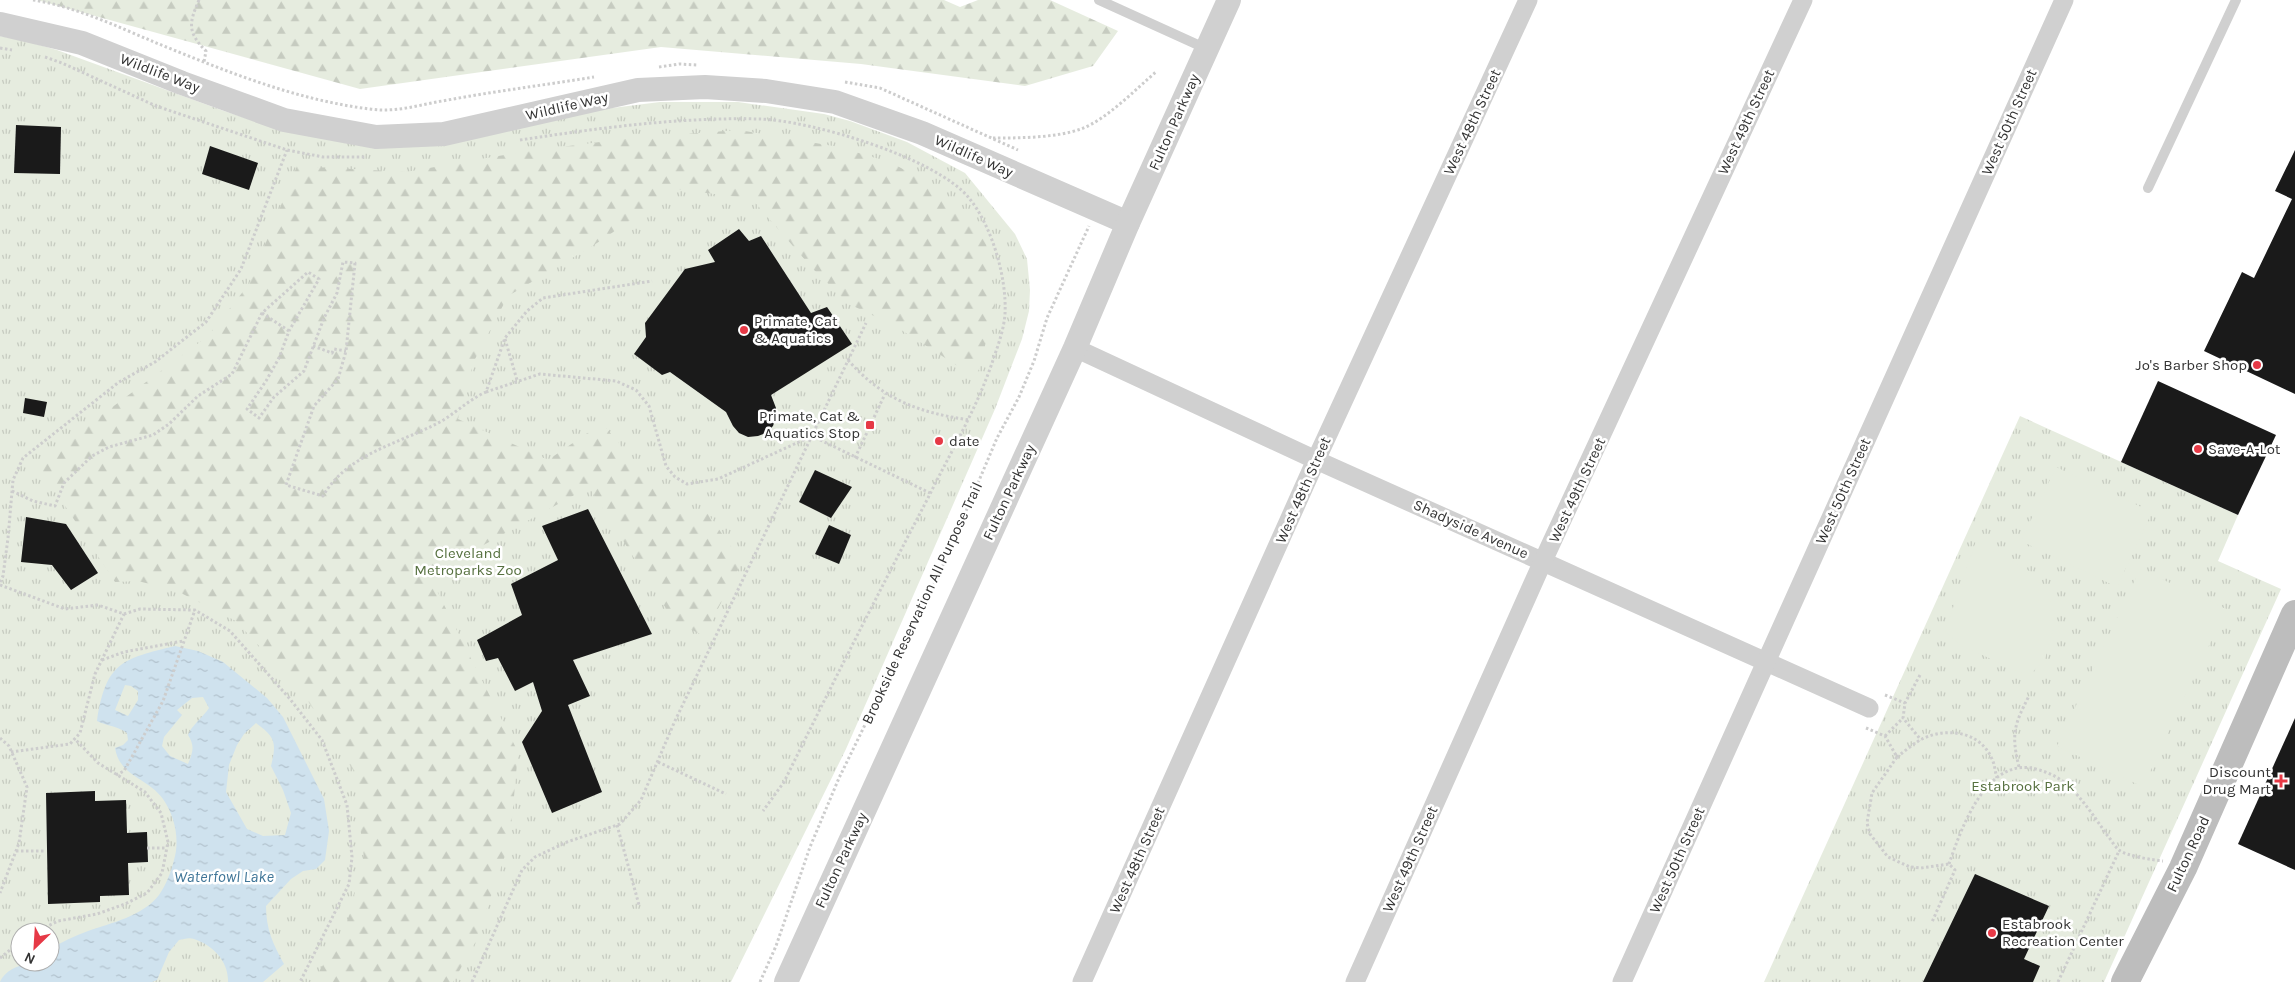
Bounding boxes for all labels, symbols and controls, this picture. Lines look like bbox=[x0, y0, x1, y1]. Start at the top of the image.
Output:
street label: Wildlife Way bbox=[117, 50, 203, 96]
street label: West 48th Street bbox=[1440, 66, 1505, 178]
street label: West 49th Street bbox=[1714, 66, 1778, 178]
street label: West 50th Street bbox=[1977, 66, 2041, 178]
street label: Fulton Parkway bbox=[1145, 71, 1203, 173]
street label: Wildlife Way bbox=[524, 88, 610, 124]
street label: Wildlife Way bbox=[932, 131, 1016, 181]
place label: Primate, Cat & Aquatics bbox=[754, 312, 838, 347]
marker: Primate, Cat & Aquatics bbox=[738, 324, 750, 336]
place label: Jo's Barber Shop bbox=[2136, 356, 2247, 374]
marker: Jo's Barber Shop bbox=[2251, 359, 2263, 371]
place label: Primate, Cat & Aquatics Stop bbox=[759, 407, 860, 442]
marker: Primate, Cat & Aquatics Stop bbox=[864, 419, 876, 431]
place label: date bbox=[949, 432, 980, 450]
street label: West 48th Street bbox=[1271, 434, 1335, 546]
street label: West 49th Street bbox=[1545, 434, 1609, 546]
marker: date bbox=[933, 435, 945, 447]
street label: West 50th Street bbox=[1811, 435, 1875, 547]
place label: Save-A-Lot bbox=[2208, 440, 2281, 458]
street label: Fulton Parkway bbox=[979, 441, 1039, 543]
marker: Save-A-Lot bbox=[2192, 443, 2204, 455]
street label: Brookside Reservation All Purpose Trail bbox=[858, 479, 986, 727]
street label: Shadyside Avenue bbox=[1411, 496, 1531, 562]
park label: Cleveland Metroparks Zoo bbox=[414, 544, 522, 579]
place label: Discount Drug Mart bbox=[2203, 763, 2271, 798]
marker: Discount Drug Mart bbox=[2275, 775, 2287, 787]
park label: Estabrook Park bbox=[1971, 777, 2075, 795]
street label: West 49th Street bbox=[1379, 803, 1442, 915]
street label: West 48th Street bbox=[1105, 804, 1169, 916]
street label: West 50th Street bbox=[1645, 804, 1709, 916]
street label: Fulton Parkway bbox=[811, 809, 871, 911]
street label: Fulton Road bbox=[2163, 813, 2213, 895]
water label: Waterfowl Lake bbox=[174, 867, 274, 886]
place label: Estabrook Recreation Center bbox=[2002, 915, 2124, 950]
north arrow bbox=[10, 922, 60, 972]
marker: Estabrook Recreation Center bbox=[1986, 927, 1998, 939]
text: N bbox=[22, 949, 38, 968]

